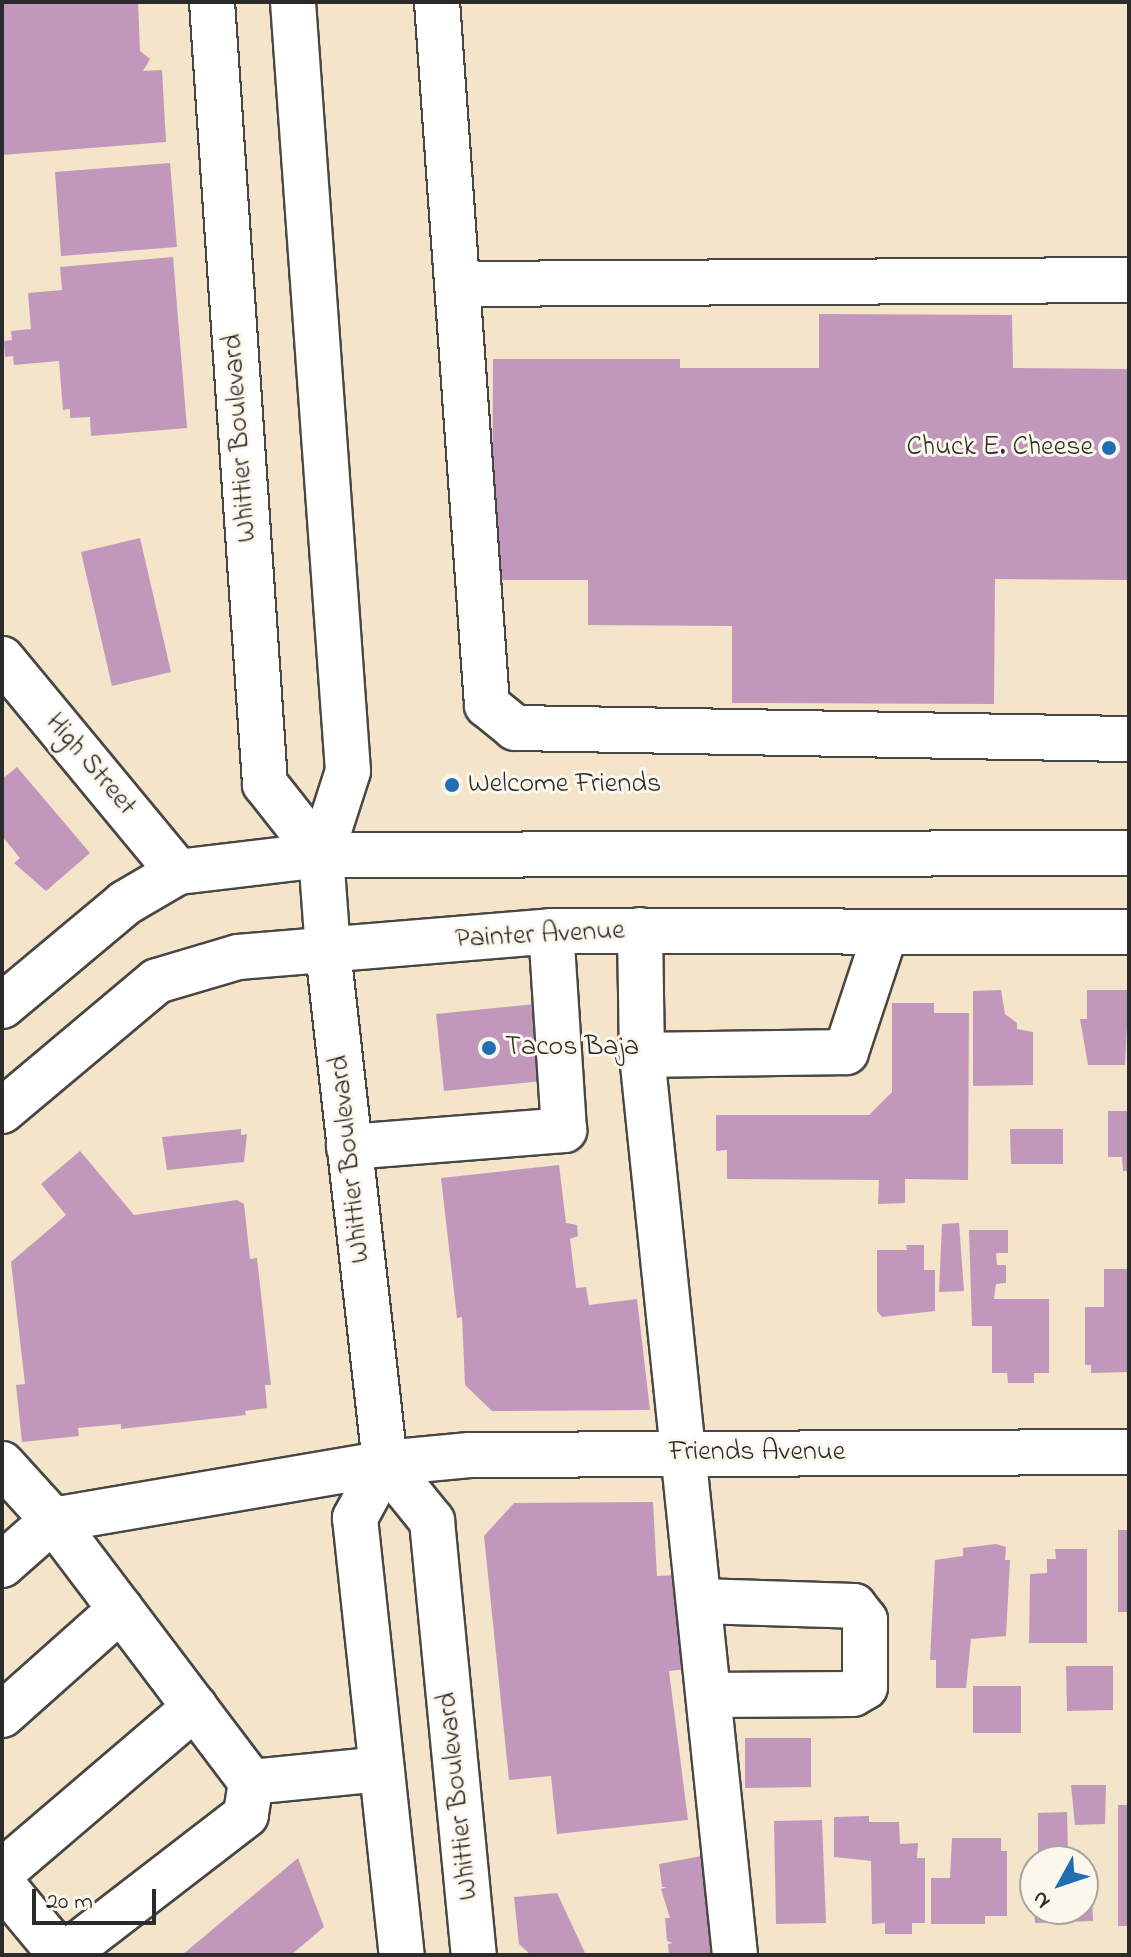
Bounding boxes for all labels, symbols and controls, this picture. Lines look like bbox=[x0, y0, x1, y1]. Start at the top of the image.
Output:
street label: Whittier Boulevard bbox=[217, 333, 265, 543]
place label: Chuck E. Cheese bbox=[906, 431, 1093, 465]
marker: Chuck E. Cheese bbox=[1100, 439, 1118, 457]
street label: High Street bbox=[37, 707, 143, 823]
place label: Welcome Friends bbox=[468, 768, 661, 802]
marker: Welcome Friends bbox=[443, 776, 461, 794]
street label: Painter Avenue bbox=[454, 915, 626, 957]
place label: Tacos Baja bbox=[505, 1031, 639, 1065]
marker: Tacos Baja bbox=[480, 1039, 498, 1057]
street label: Whittier Boulevard bbox=[323, 1053, 379, 1265]
street label: Friends Avenue bbox=[669, 1436, 845, 1470]
street label: Whittier Boulevard bbox=[431, 1690, 487, 1902]
north arrow bbox=[1019, 1845, 1099, 1925]
scale bar bbox=[36, 1873, 160, 1923]
text: N bbox=[1025, 1883, 1059, 1915]
text: 20 m bbox=[46, 1885, 93, 1920]

